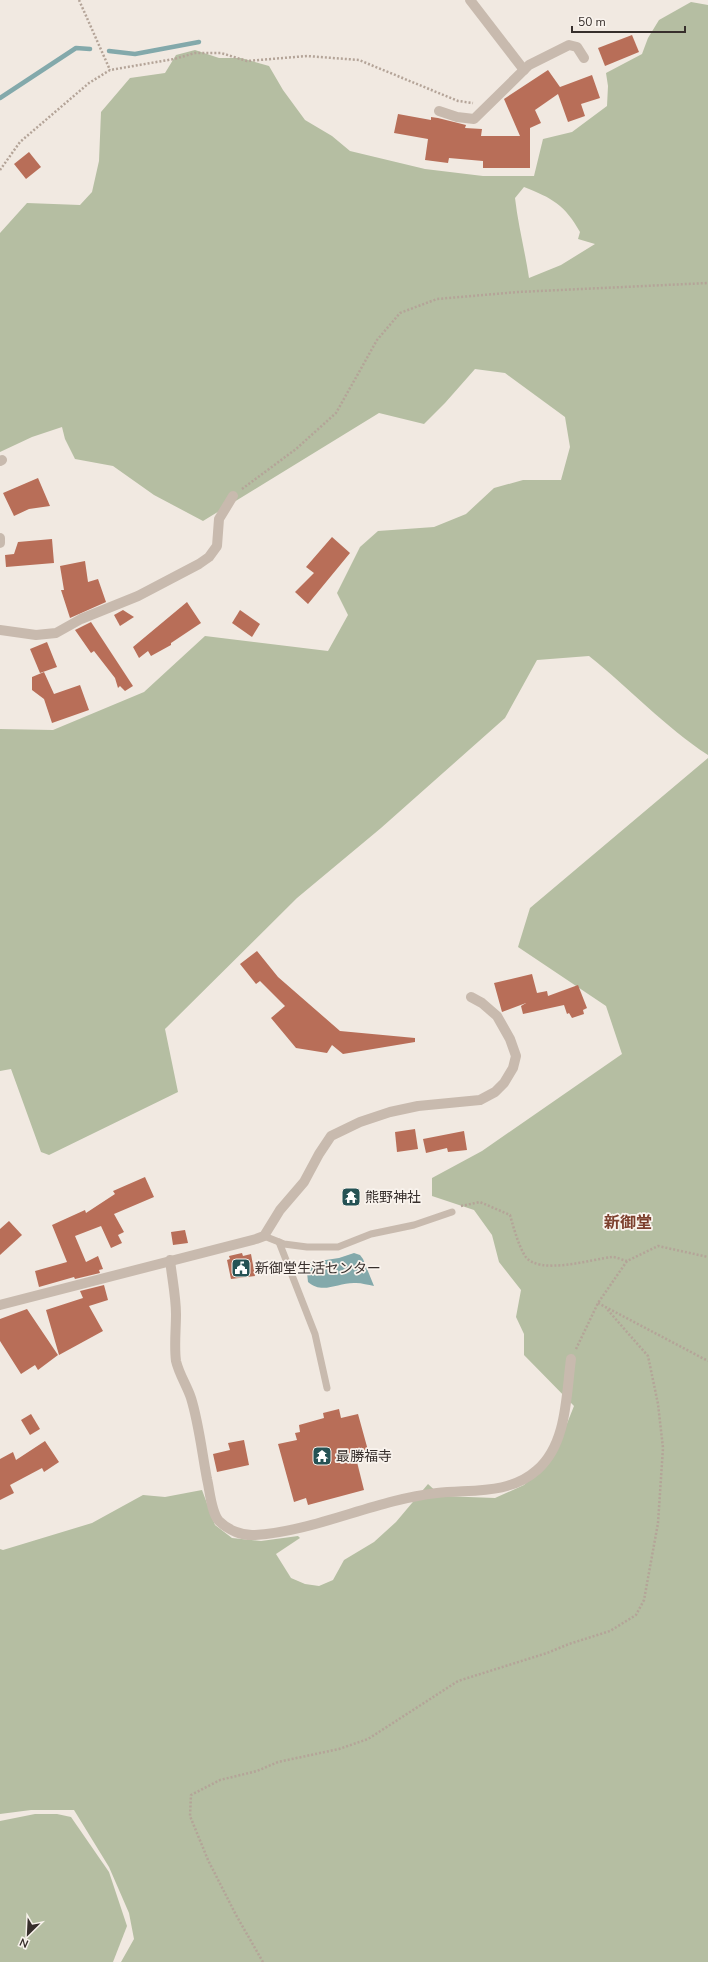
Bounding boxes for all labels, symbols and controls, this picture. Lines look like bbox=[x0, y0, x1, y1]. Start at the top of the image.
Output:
scale bar bbox=[572, 8, 685, 34]
text: 50 m bbox=[578, 14, 606, 30]
temple icon: 熊野神社 bbox=[340, 1186, 362, 1208]
place label: 熊野神社 bbox=[365, 1188, 421, 1207]
district label: 新御堂 bbox=[604, 1212, 652, 1234]
public building icon: 新御堂生活センター bbox=[230, 1257, 252, 1279]
place label: 新御堂生活センター bbox=[255, 1259, 381, 1278]
temple icon: 最勝福寺 bbox=[311, 1445, 333, 1467]
place label: 最勝福寺 bbox=[336, 1447, 392, 1466]
north arrow bbox=[8, 1914, 48, 1954]
text: N bbox=[17, 1934, 31, 1951]

